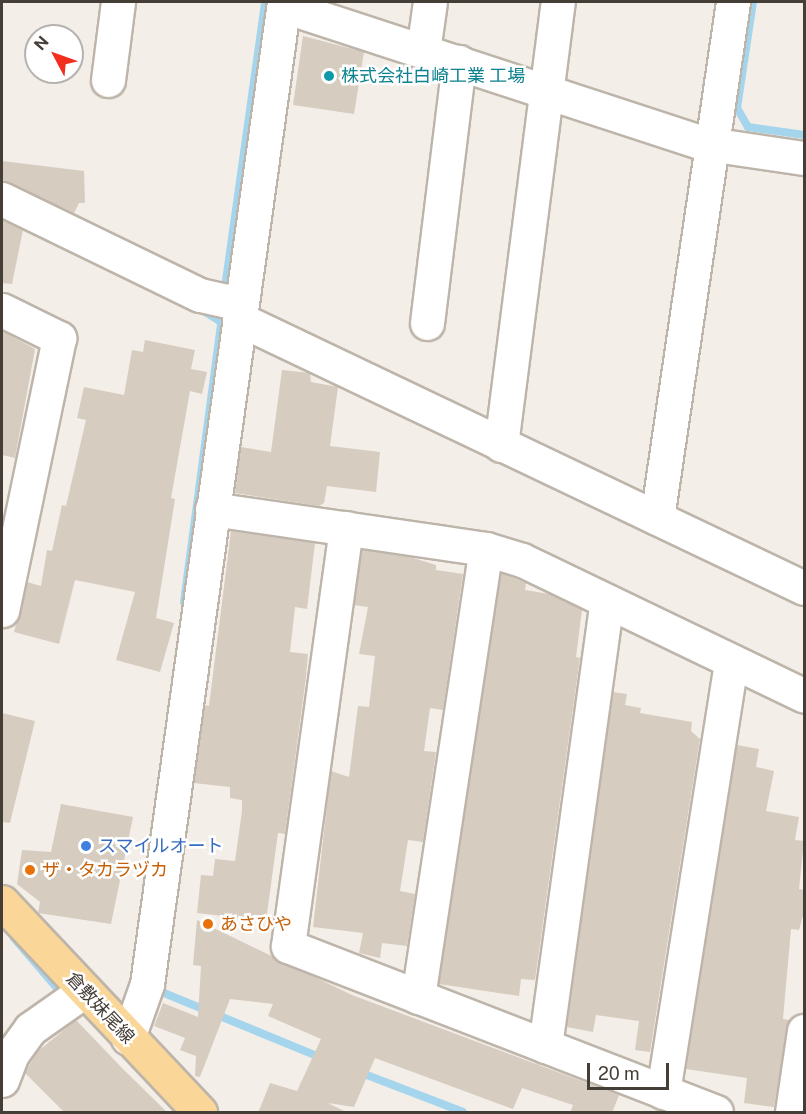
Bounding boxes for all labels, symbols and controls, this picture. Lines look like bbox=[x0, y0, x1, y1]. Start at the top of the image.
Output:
north arrow bbox=[24, 24, 84, 84]
text: N bbox=[30, 32, 53, 54]
place label: 株式会社白崎工業 工場 bbox=[341, 65, 525, 87]
marker: 株式会社白崎工業 工場 bbox=[322, 69, 336, 83]
place label: スマイルオート bbox=[98, 835, 224, 857]
marker: スマイルオート bbox=[79, 839, 93, 853]
place label: ザ・タカラヅカ bbox=[42, 859, 168, 881]
marker: ザ・タカラヅカ bbox=[23, 863, 37, 877]
place label: あさひや bbox=[220, 913, 292, 935]
marker: あさひや bbox=[201, 917, 215, 931]
street label: 倉敷妹尾線 bbox=[61, 968, 139, 1048]
scale bar bbox=[590, 1051, 672, 1089]
text: 20 m bbox=[598, 1063, 640, 1084]

